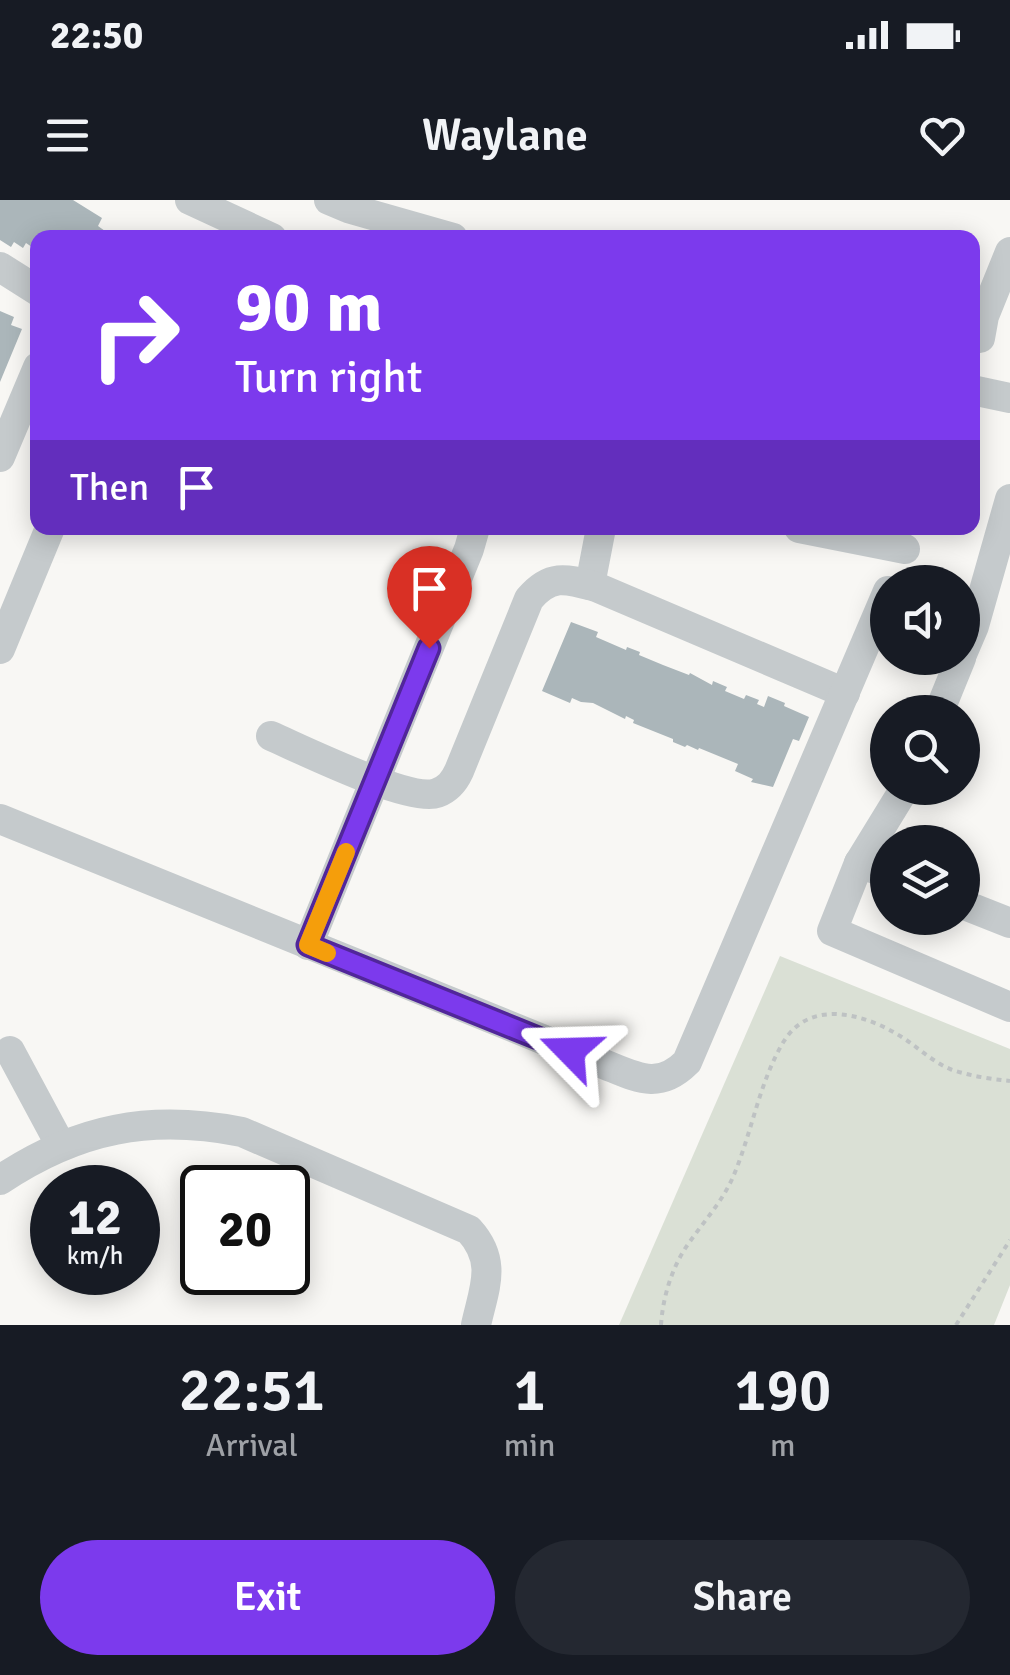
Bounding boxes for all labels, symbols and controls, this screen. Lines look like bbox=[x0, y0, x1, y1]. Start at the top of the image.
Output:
text: 22:50 bbox=[50, 12, 143, 59]
icon: menu bbox=[40, 108, 95, 163]
text: Waylane bbox=[422, 108, 588, 163]
icon: heart bbox=[915, 108, 970, 163]
text: 90 m bbox=[235, 264, 383, 350]
icon: right bbox=[70, 270, 200, 400]
text: Turn right bbox=[235, 350, 423, 405]
icon: arrive bbox=[169, 460, 224, 515]
text: Then bbox=[70, 464, 149, 511]
pin bbox=[387, 546, 472, 649]
icon: arrive bbox=[402, 561, 457, 616]
map controls bbox=[870, 565, 980, 935]
button: sound bbox=[870, 565, 980, 675]
button: search bbox=[870, 695, 980, 805]
button: layers bbox=[870, 825, 980, 935]
position arrow bbox=[518, 999, 622, 1103]
speed limit sign: 20 bbox=[180, 1165, 310, 1295]
text: 12 bbox=[68, 1187, 122, 1249]
text: km/h bbox=[67, 1240, 123, 1271]
text: 22:51 bbox=[179, 1354, 325, 1428]
text: 1 bbox=[513, 1354, 546, 1428]
text: 190 bbox=[734, 1354, 831, 1428]
text: Arrival bbox=[206, 1426, 298, 1465]
text: min bbox=[504, 1426, 555, 1465]
text: m bbox=[770, 1426, 796, 1465]
button: Exit bbox=[40, 1540, 495, 1655]
button: Share bbox=[515, 1540, 970, 1655]

